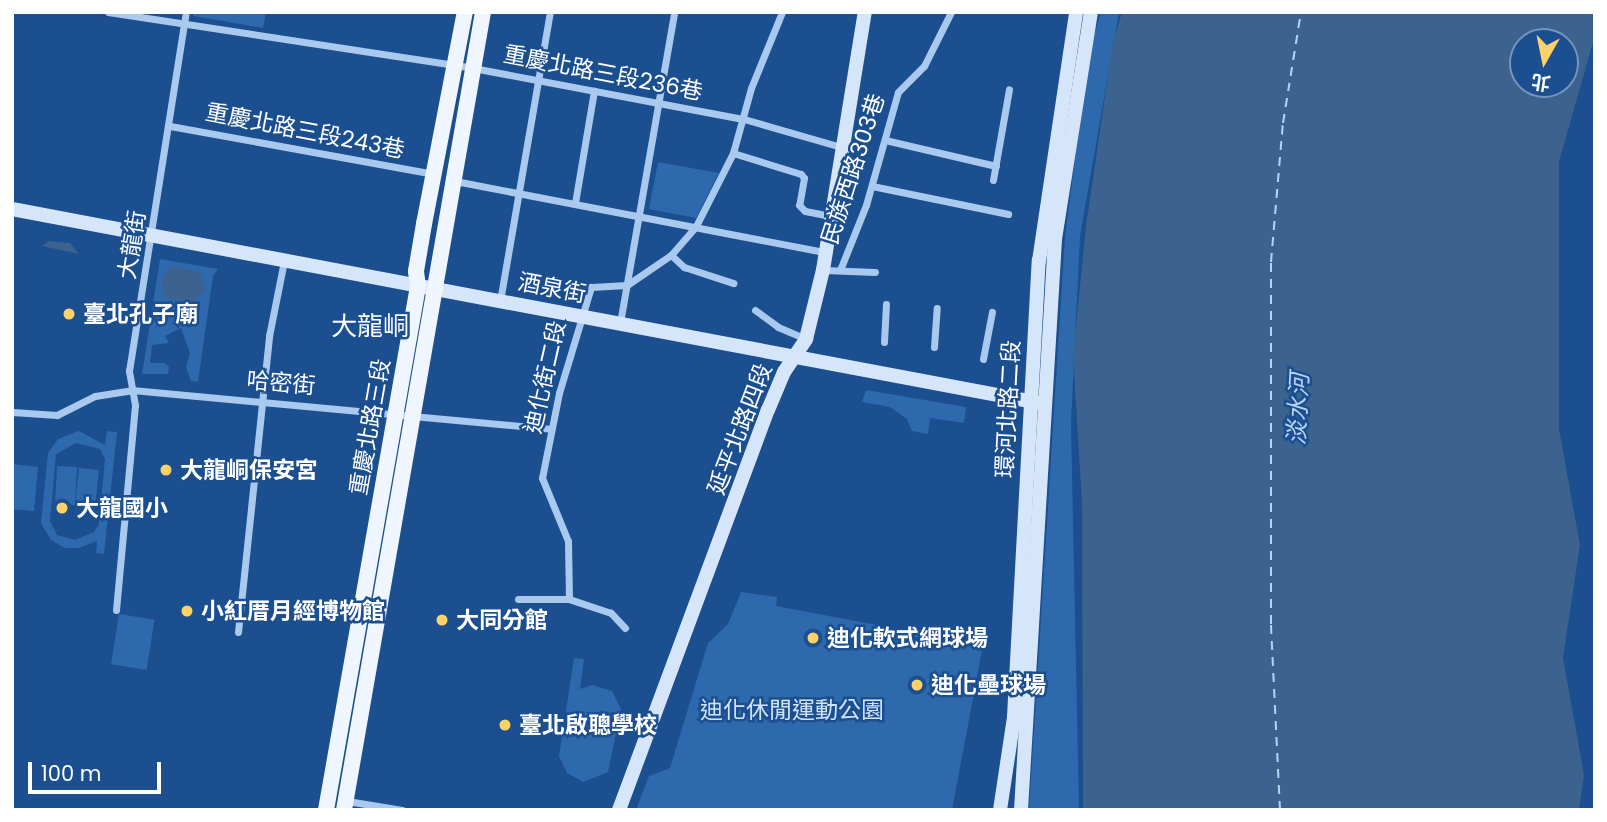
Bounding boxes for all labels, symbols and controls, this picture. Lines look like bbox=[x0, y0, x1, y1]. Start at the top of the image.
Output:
north arrow bbox=[1509, 28, 1579, 98]
street label: 重慶北路三段236巷 bbox=[501, 40, 705, 106]
text: 北 bbox=[1529, 67, 1552, 97]
street label: 民族西路303巷 bbox=[816, 90, 890, 248]
street label: 重慶北路三段243巷 bbox=[203, 98, 407, 164]
street label: 大龍街 bbox=[113, 209, 151, 281]
street label: 酒泉街 bbox=[516, 268, 588, 308]
place label: 臺北孔子廟 bbox=[83, 300, 198, 328]
marker: 臺北孔子廟 bbox=[61, 306, 77, 322]
district label: 大龍峒 bbox=[331, 311, 409, 343]
street label: 迪化街二段 bbox=[519, 318, 571, 436]
street label: 環河北路二段 bbox=[991, 339, 1025, 479]
street label: 重慶北路三段 bbox=[344, 357, 396, 497]
street label: 延平北路四段 bbox=[702, 360, 778, 498]
street label: 哈密街 bbox=[245, 366, 317, 400]
water label: 淡水河 bbox=[1282, 372, 1314, 446]
place label: 大龍峒保安宮 bbox=[180, 456, 318, 484]
marker: 大龍峒保安宮 bbox=[158, 462, 174, 478]
place label: 大龍國小 bbox=[76, 494, 168, 522]
marker: 大龍國小 bbox=[54, 500, 70, 516]
place label: 小紅厝月經博物館 bbox=[201, 597, 385, 625]
marker: 小紅厝月經博物館 bbox=[179, 603, 195, 619]
place label: 大同分館 bbox=[456, 606, 548, 634]
marker: 大同分館 bbox=[434, 612, 450, 628]
place label: 迪化軟式網球場 bbox=[827, 624, 988, 652]
marker: 迪化軟式網球場 bbox=[805, 630, 821, 646]
place label: 迪化壘球場 bbox=[931, 671, 1046, 699]
marker: 迪化壘球場 bbox=[909, 677, 925, 693]
park label: 迪化休閒運動公園 bbox=[700, 696, 884, 724]
place label: 臺北啟聰學校 bbox=[519, 711, 657, 739]
marker: 臺北啟聰學校 bbox=[497, 717, 513, 733]
scale bar bbox=[32, 748, 164, 792]
text: 100 m bbox=[41, 759, 101, 788]

